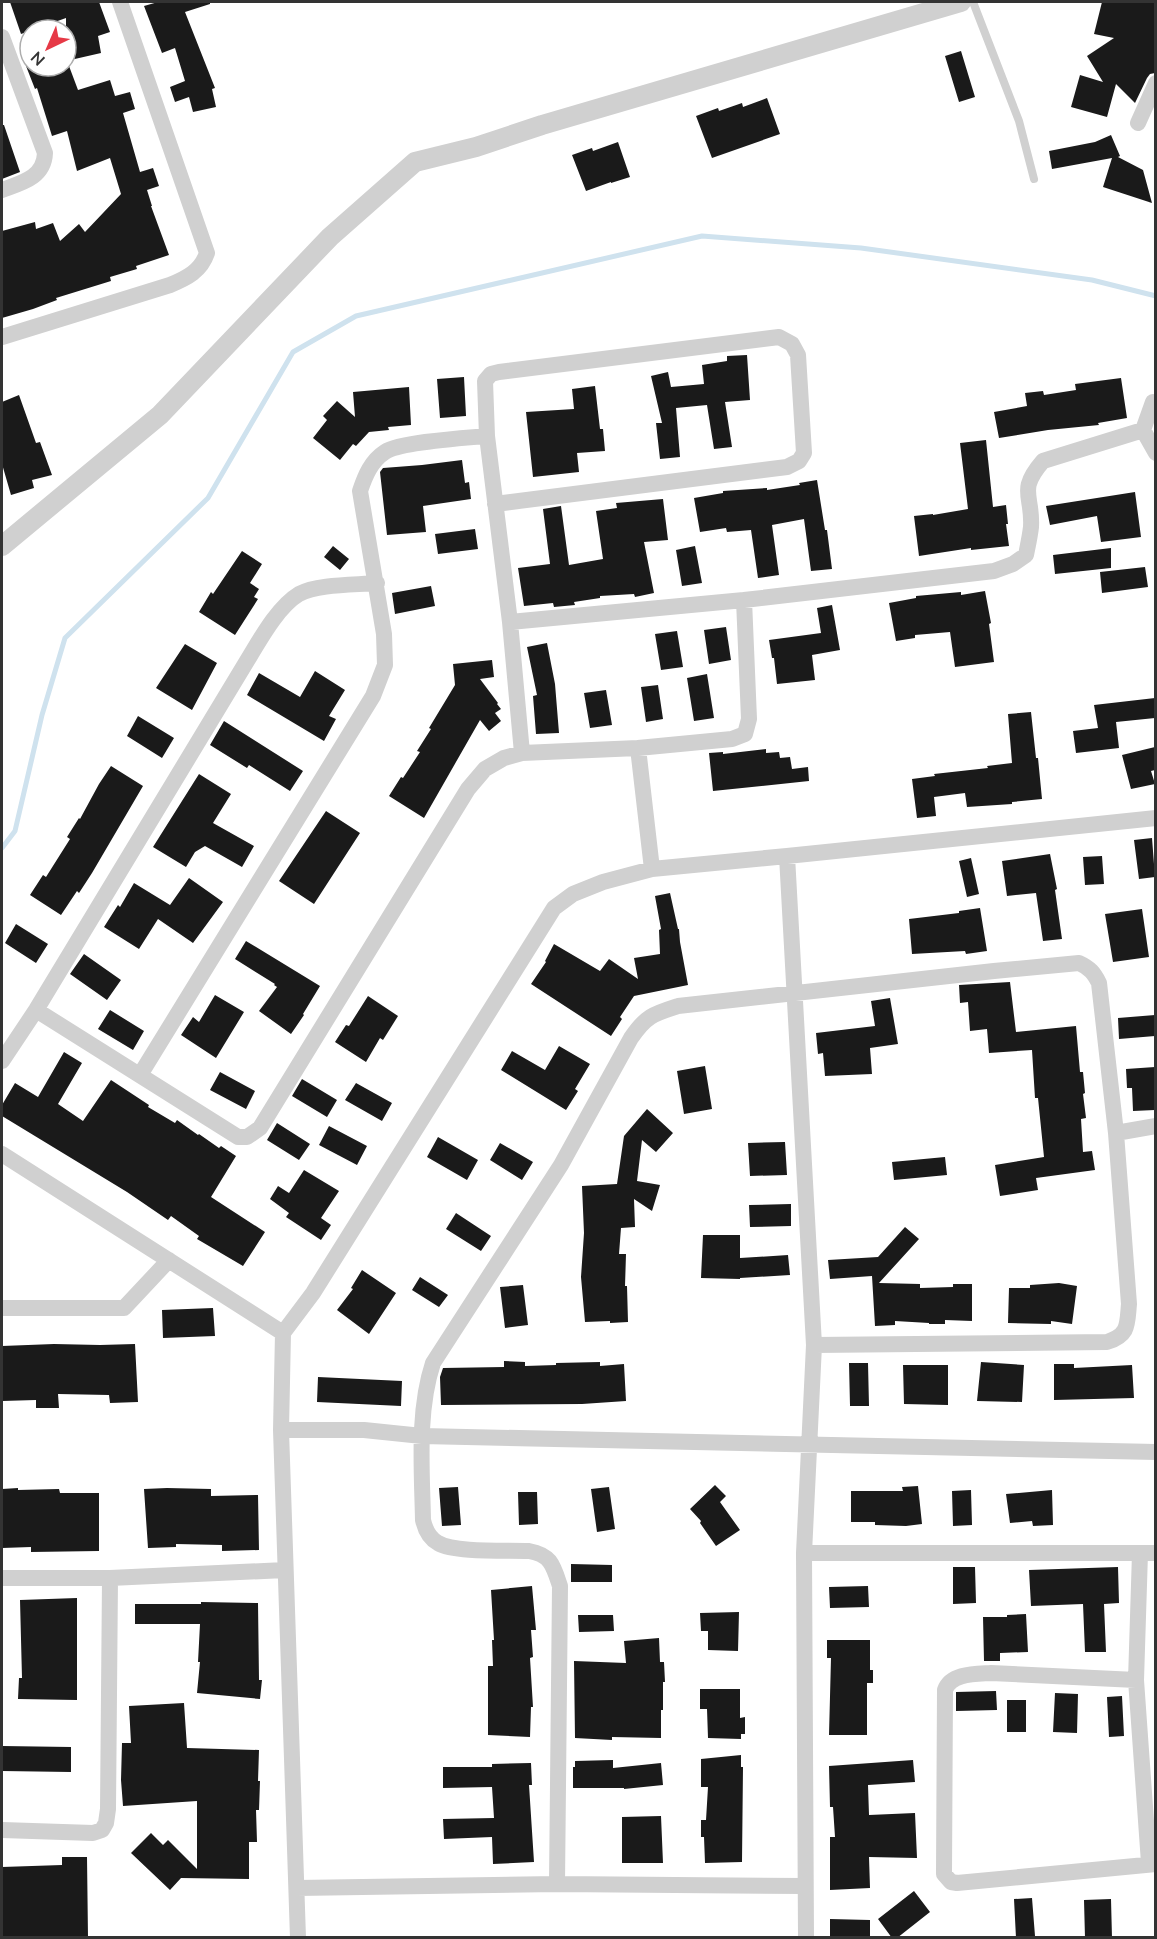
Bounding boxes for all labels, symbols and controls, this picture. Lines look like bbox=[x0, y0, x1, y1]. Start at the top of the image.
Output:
north arrow bbox=[18, 18, 78, 78]
text: N bbox=[26, 46, 50, 70]

